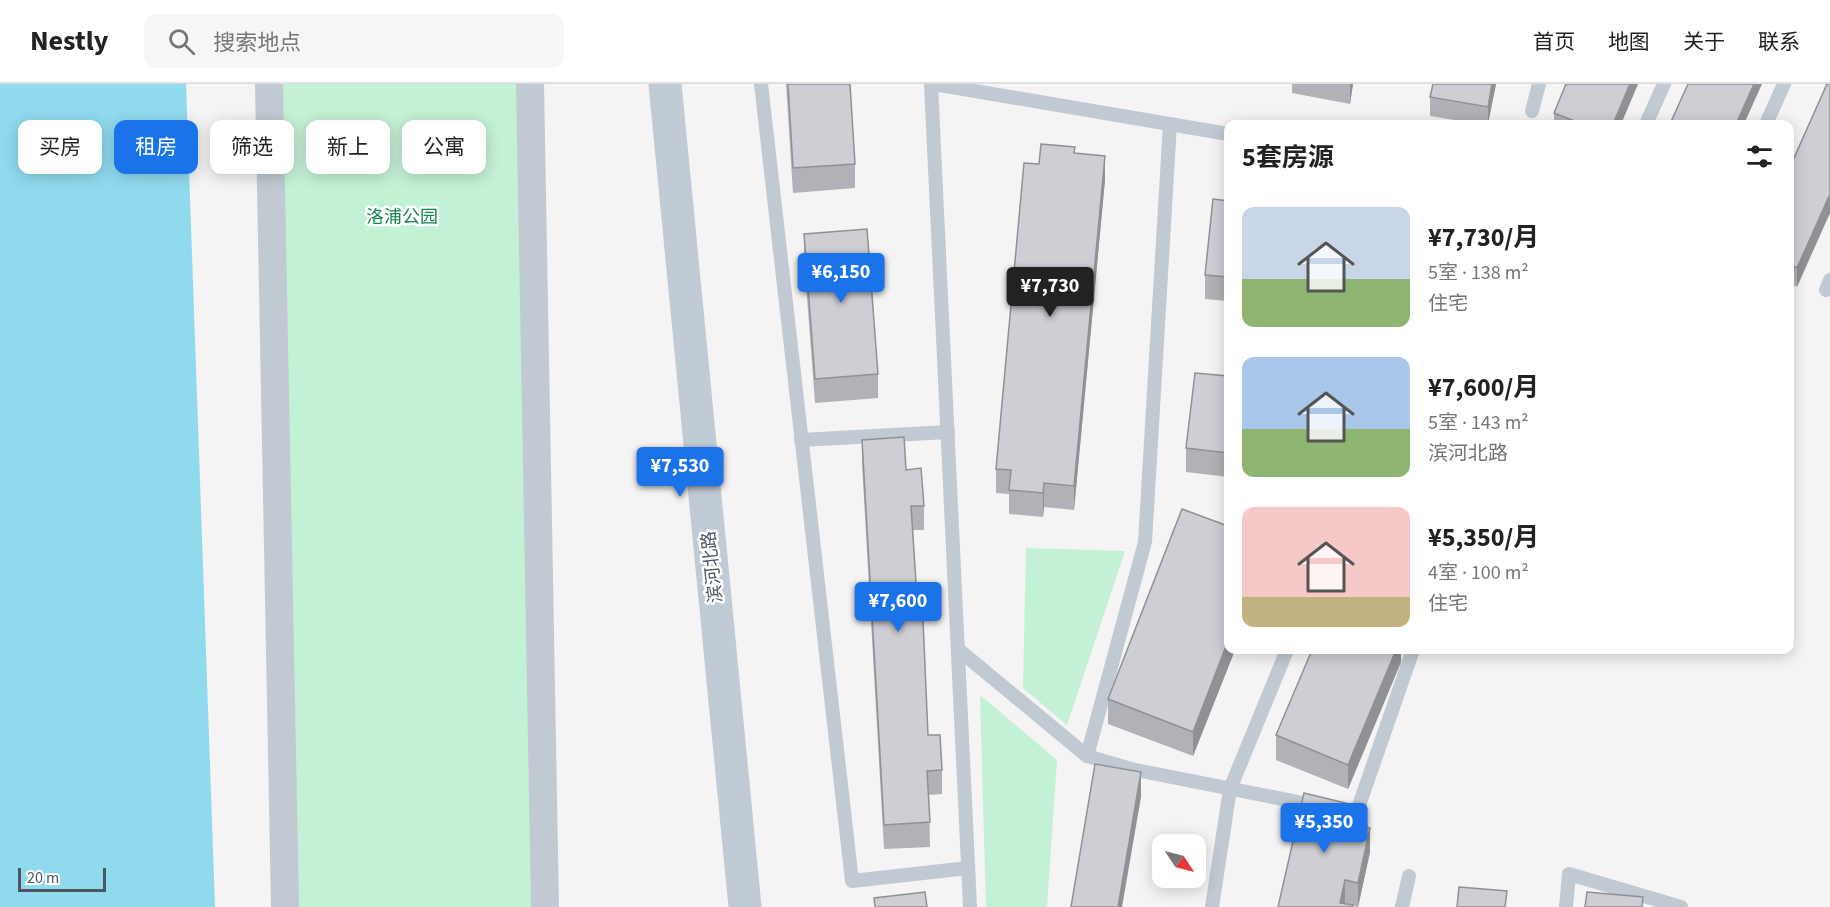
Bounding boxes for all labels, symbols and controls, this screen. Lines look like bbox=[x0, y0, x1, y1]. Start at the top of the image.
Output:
search box bbox=[144, 14, 564, 68]
text: Nestly bbox=[30, 21, 108, 61]
icon: search bbox=[165, 25, 198, 58]
text: 搜索地点 bbox=[213, 27, 301, 59]
text: 首页 bbox=[1533, 27, 1575, 57]
text: 地图 bbox=[1608, 27, 1650, 57]
text: 关于 bbox=[1683, 27, 1725, 57]
text: 联系 bbox=[1758, 27, 1800, 57]
chip: 买房 bbox=[18, 120, 102, 174]
chip: 租房 bbox=[114, 120, 198, 174]
chip: 筛选 bbox=[210, 120, 294, 174]
chip: 新上 bbox=[306, 120, 390, 174]
chip: 公寓 bbox=[402, 120, 486, 174]
text: 5套房源 bbox=[1242, 139, 1334, 176]
icon: filters bbox=[1743, 140, 1776, 173]
park label: 洛浦公园 bbox=[366, 205, 438, 230]
text: ¥7,730/月 bbox=[1428, 219, 1539, 256]
icon: home bbox=[1290, 231, 1362, 303]
pin: ¥6,150 bbox=[792, 253, 890, 304]
text: ¥6,150 bbox=[812, 258, 870, 286]
text: 5室 · 138 m² bbox=[1428, 259, 1529, 287]
pin: ¥7,730 bbox=[1001, 267, 1099, 318]
text: ¥7,730 bbox=[1021, 272, 1079, 300]
text: 住宅 bbox=[1428, 290, 1468, 318]
text: ¥7,600/月 bbox=[1428, 369, 1539, 406]
icon: home bbox=[1290, 381, 1362, 453]
text: 5室 · 143 m² bbox=[1428, 409, 1529, 437]
text: 滨河北路 bbox=[1428, 440, 1508, 468]
pin: ¥7,530 bbox=[631, 447, 729, 498]
text: ¥7,530 bbox=[651, 452, 709, 480]
text: ¥5,350/月 bbox=[1428, 519, 1539, 556]
street label: 滨河北路 bbox=[696, 530, 729, 604]
icon: home bbox=[1290, 531, 1362, 603]
text: 4室 · 100 m² bbox=[1428, 559, 1529, 587]
pin: ¥7,600 bbox=[849, 582, 947, 633]
text: ¥7,600 bbox=[869, 587, 927, 615]
text: 住宅 bbox=[1428, 590, 1468, 618]
pin: ¥5,350 bbox=[1275, 803, 1373, 854]
text: ¥5,350 bbox=[1295, 808, 1353, 836]
north arrow bbox=[1152, 834, 1206, 888]
map controls bbox=[1152, 834, 1206, 888]
scale bar bbox=[18, 865, 106, 892]
text: 20 m bbox=[27, 867, 59, 889]

